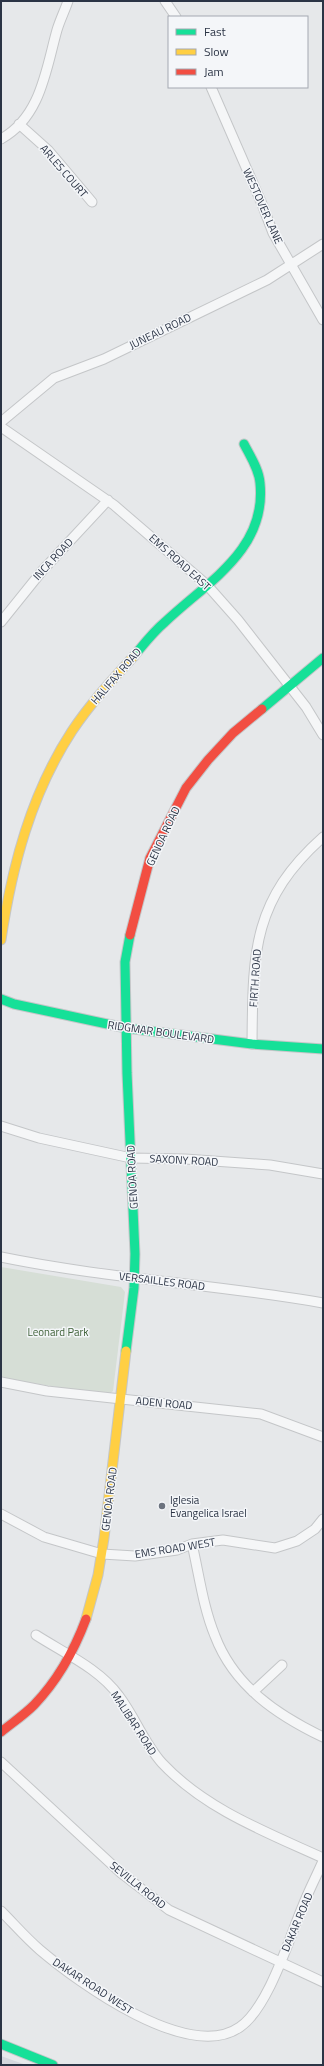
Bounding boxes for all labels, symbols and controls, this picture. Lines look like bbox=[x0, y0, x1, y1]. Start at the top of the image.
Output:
legend bbox=[168, 16, 308, 88]
text: Fast bbox=[204, 22, 227, 41]
text: Slow bbox=[204, 42, 229, 61]
text: Jam bbox=[204, 62, 224, 81]
street label: ARLES COURT bbox=[36, 141, 92, 201]
street label: WESTOVER LANE bbox=[239, 166, 287, 246]
street label: JUNEAU ROAD bbox=[126, 309, 194, 353]
street label: EMS ROAD EAST bbox=[146, 530, 214, 594]
street label: INCA ROAD bbox=[29, 534, 77, 584]
street label: HALIFAX ROAD bbox=[87, 644, 145, 708]
street label: GENOA ROAD bbox=[142, 804, 184, 868]
street label: FIRTH ROAD bbox=[245, 948, 265, 1008]
street label: RIDGMAR BOULEVARD bbox=[107, 1017, 215, 1047]
street label: GENOA ROAD bbox=[122, 1145, 142, 1209]
street label: SAXONY ROAD bbox=[149, 1150, 219, 1170]
street label: VERSAILLES ROAD bbox=[118, 1268, 206, 1294]
park label: Leonard Park bbox=[28, 1324, 89, 1340]
street label: ADEN ROAD bbox=[135, 1393, 193, 1413]
street label: GENOA ROAD bbox=[97, 1466, 121, 1532]
place label: Iglesia Evangelica Israel bbox=[170, 1492, 247, 1521]
marker: Iglesia Evangelica Israel bbox=[157, 1501, 167, 1511]
street label: EMS ROAD WEST bbox=[134, 1534, 217, 1562]
street label: MALIBAR ROAD bbox=[107, 1688, 161, 1758]
street label: SEVILLA ROAD bbox=[106, 1857, 170, 1913]
street label: DAKAR ROAD bbox=[277, 1890, 317, 1954]
street label: DAKAR ROAD WEST bbox=[50, 1954, 137, 2018]

